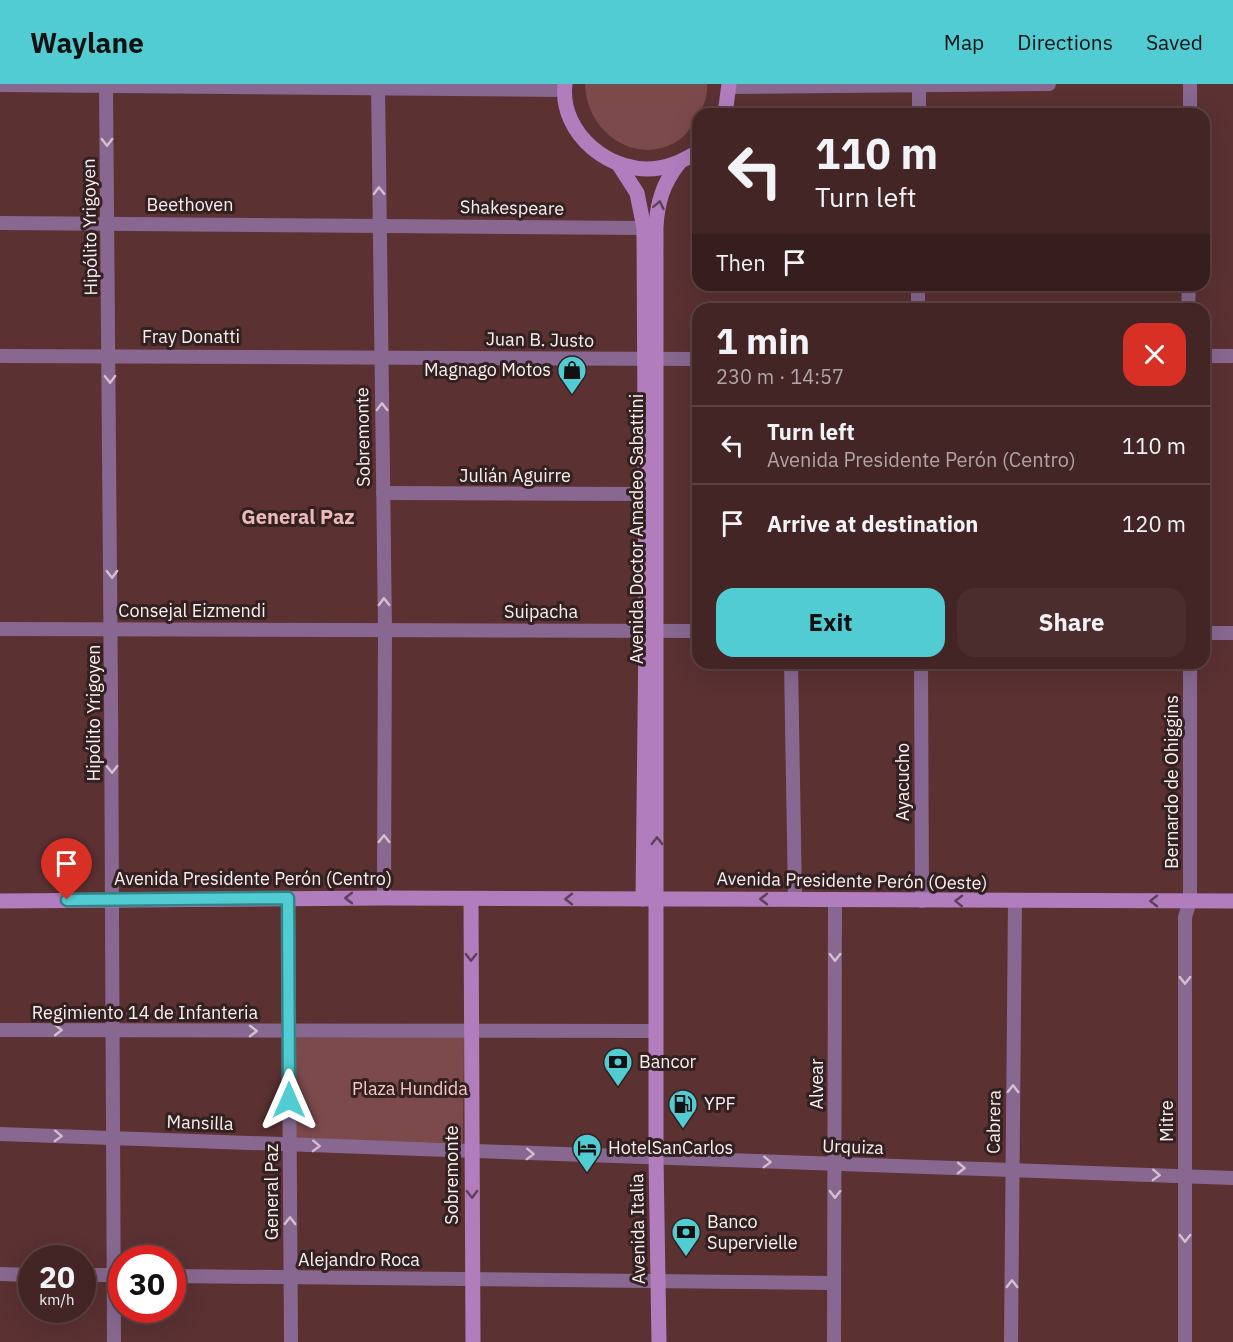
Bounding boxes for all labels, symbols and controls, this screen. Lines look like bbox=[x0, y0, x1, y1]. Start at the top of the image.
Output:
text: Waylane bbox=[30, 24, 144, 61]
text: Map bbox=[944, 28, 984, 56]
text: Directions bbox=[1017, 28, 1113, 56]
text: Saved bbox=[1146, 28, 1203, 56]
text: 110 m bbox=[815, 126, 938, 181]
icon: left bbox=[716, 132, 794, 210]
one-way arrow bbox=[101, 138, 113, 147]
street label: Hipólito Yrigoyen bbox=[77, 158, 102, 296]
text: Turn left bbox=[815, 179, 916, 214]
one-way arrow bbox=[373, 187, 385, 196]
street label: Beethoven bbox=[147, 193, 233, 216]
street label: Shakespeare bbox=[460, 195, 565, 220]
one-way arrow bbox=[652, 200, 665, 210]
icon: arrive bbox=[778, 246, 811, 279]
text: Then bbox=[716, 248, 766, 277]
text: 1 min bbox=[716, 317, 810, 364]
button: close bbox=[1123, 323, 1186, 386]
street label: Fray Donatti bbox=[142, 325, 240, 348]
street label: Juan B. Justo bbox=[486, 327, 594, 352]
shop icon: Magnago Motos bbox=[556, 354, 588, 396]
place label: Magnago Motos bbox=[424, 358, 551, 381]
text: 230 m · 14:57 bbox=[716, 363, 844, 390]
one-way arrow bbox=[104, 375, 116, 384]
street label: Sobremonte bbox=[350, 387, 375, 487]
street label: Avenida Doctor Amadeo Sabattini bbox=[625, 394, 648, 664]
one-way arrow bbox=[376, 403, 388, 412]
text: Turn left bbox=[767, 417, 855, 446]
icon: left bbox=[716, 429, 749, 462]
text: 110 m bbox=[1122, 431, 1186, 460]
text: Avenida Presidente Perón (Centro) bbox=[767, 446, 1076, 473]
street label: Julián Aguirre bbox=[459, 464, 571, 487]
district label: General Paz bbox=[241, 503, 355, 530]
icon: arrive bbox=[716, 507, 749, 540]
text: Arrive at destination bbox=[767, 509, 978, 538]
text: 120 m bbox=[1122, 509, 1186, 538]
one-way arrow bbox=[106, 570, 118, 579]
button: Exit bbox=[716, 588, 945, 657]
button: Share bbox=[957, 588, 1186, 657]
one-way arrow bbox=[378, 598, 390, 607]
street label: Consejal Eizmendi bbox=[118, 599, 266, 622]
street label: Suipacha bbox=[504, 600, 578, 623]
street label: Hipólito Yrigoyen bbox=[82, 644, 105, 782]
street label: Bernardo de Ohiggins bbox=[1160, 695, 1183, 869]
street label: Ayacucho bbox=[891, 743, 914, 821]
one-way arrow bbox=[106, 765, 118, 774]
one-way arrow bbox=[378, 835, 390, 844]
one-way arrow bbox=[651, 836, 663, 845]
pin bbox=[41, 838, 92, 900]
icon: arrive bbox=[50, 847, 83, 880]
street label: Avenida Presidente Perón (Centro) bbox=[114, 867, 392, 890]
street label: Avenida Presidente Perón (Oeste) bbox=[716, 867, 988, 894]
one-way arrow bbox=[345, 892, 354, 904]
one-way arrow bbox=[564, 893, 573, 905]
one-way arrow bbox=[759, 893, 768, 905]
one-way arrow bbox=[954, 895, 963, 907]
one-way arrow bbox=[1149, 895, 1158, 907]
one-way arrow bbox=[465, 953, 477, 962]
one-way arrow bbox=[829, 953, 841, 962]
one-way arrow bbox=[1179, 975, 1191, 984]
street label: Regimiento 14 de Infanteria bbox=[32, 1001, 259, 1024]
one-way arrow bbox=[54, 1024, 63, 1036]
one-way arrow bbox=[249, 1025, 258, 1037]
bank icon: Bancor bbox=[602, 1046, 634, 1088]
place label: Bancor bbox=[639, 1050, 697, 1073]
street label: Alvear bbox=[805, 1058, 828, 1110]
position arrow bbox=[257, 1068, 321, 1132]
park label: Plaza Hundida bbox=[352, 1077, 468, 1100]
one-way arrow bbox=[1007, 1084, 1019, 1093]
fuel station icon: YPF bbox=[667, 1088, 699, 1130]
street label: Cabrera bbox=[981, 1090, 1006, 1154]
place label: YPF bbox=[704, 1092, 736, 1115]
street label: Mitre bbox=[1155, 1100, 1178, 1142]
street label: Mansilla bbox=[166, 1110, 234, 1135]
street label: Sobremonte bbox=[440, 1125, 463, 1225]
one-way arrow bbox=[54, 1130, 63, 1142]
hotel icon: HotelSanCarlos bbox=[571, 1132, 603, 1174]
street label: Urquiza bbox=[822, 1134, 885, 1159]
place label: HotelSanCarlos bbox=[608, 1136, 733, 1159]
one-way arrow bbox=[312, 1140, 321, 1152]
street label: General Paz bbox=[260, 1144, 283, 1240]
one-way arrow bbox=[525, 1147, 534, 1160]
one-way arrow bbox=[762, 1155, 771, 1168]
one-way arrow bbox=[957, 1162, 966, 1174]
one-way arrow bbox=[1152, 1169, 1161, 1182]
street label: Avenida Italia bbox=[625, 1173, 650, 1285]
one-way arrow bbox=[465, 1190, 478, 1199]
one-way arrow bbox=[829, 1190, 841, 1199]
place label: Banco Supervielle bbox=[707, 1210, 798, 1254]
one-way arrow bbox=[284, 1216, 296, 1225]
bank icon: Banco Supervielle bbox=[670, 1216, 702, 1258]
one-way arrow bbox=[1179, 1233, 1191, 1242]
speed limit sign: 30 bbox=[108, 1245, 186, 1323]
street label: Alejandro Roca bbox=[298, 1248, 420, 1271]
text: 20 bbox=[39, 1257, 75, 1296]
one-way arrow bbox=[1006, 1279, 1018, 1288]
text: km/h bbox=[39, 1290, 75, 1309]

